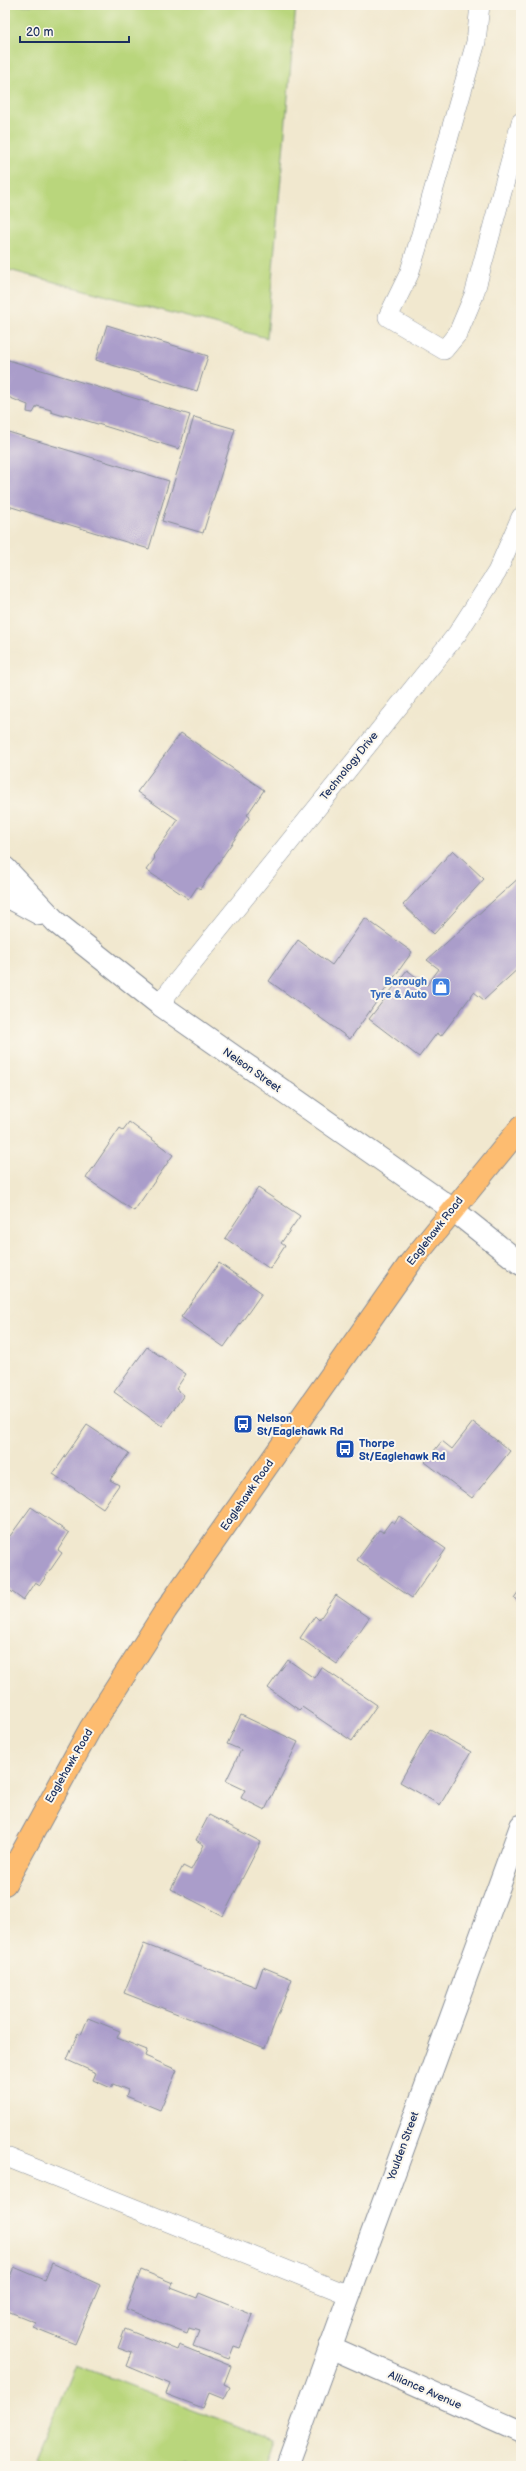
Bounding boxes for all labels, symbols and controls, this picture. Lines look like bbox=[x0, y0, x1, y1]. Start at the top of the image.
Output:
scale bar bbox=[20, 18, 129, 44]
text: 20 m bbox=[26, 25, 53, 40]
street label: Technology Drive bbox=[317, 729, 381, 803]
place label: Borough Tyre & Auto bbox=[370, 975, 427, 1001]
shop icon: Borough Tyre & Auto bbox=[430, 976, 452, 998]
street label: Nelson Street bbox=[220, 1045, 284, 1095]
street label: Eaglehawk Road bbox=[404, 1194, 466, 1268]
place label: Nelson St/Eaglehawk Rd bbox=[257, 1412, 343, 1438]
bus stop icon: Nelson St/Eaglehawk Rd bbox=[232, 1413, 254, 1435]
place label: Thorpe St/Eaglehawk Rd bbox=[359, 1437, 445, 1463]
bus stop icon: Thorpe St/Eaglehawk Rd bbox=[334, 1438, 356, 1460]
street label: Eaglehawk Road bbox=[218, 1457, 276, 1533]
street label: Eaglehawk Road bbox=[43, 1727, 95, 1805]
street label: Youlden Street bbox=[384, 2109, 422, 2183]
street label: Alliance Avenue bbox=[386, 2368, 464, 2412]

